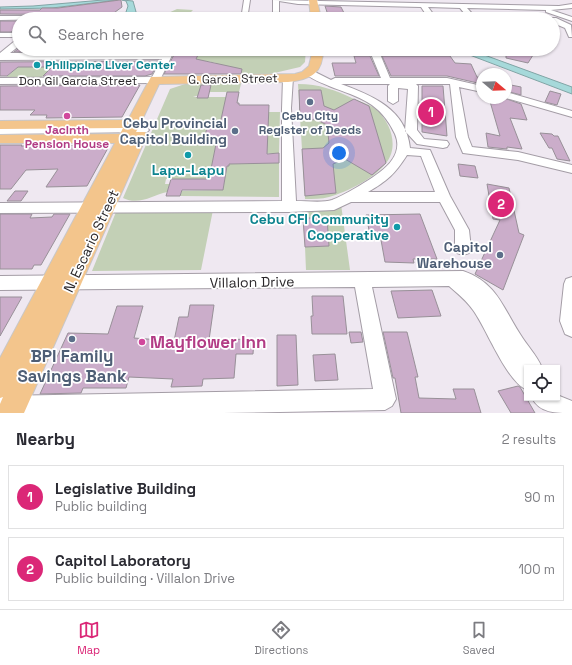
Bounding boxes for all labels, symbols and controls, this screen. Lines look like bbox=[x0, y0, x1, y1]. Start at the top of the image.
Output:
search box bbox=[12, 12, 560, 56]
icon: search bbox=[26, 23, 48, 45]
text: Search here bbox=[58, 25, 144, 44]
place label: Philippine Liver Center bbox=[45, 57, 175, 73]
marker: Philippine Liver Center bbox=[32, 60, 42, 70]
north arrow bbox=[476, 68, 512, 104]
street label: G. Garcia Street bbox=[188, 70, 278, 88]
street label: Don Gil Garcia Street bbox=[19, 73, 137, 89]
marker: Cebu City Register of Deeds bbox=[305, 97, 315, 107]
pin: 1 bbox=[418, 97, 444, 127]
place label: Cebu City Register of Deeds bbox=[259, 108, 361, 138]
marker: Jacinth Pension House bbox=[62, 111, 72, 121]
place label: Cebu Provincial Capitol Building bbox=[120, 114, 227, 148]
place label: Jacinth Pension House bbox=[25, 122, 109, 152]
marker: Cebu Provincial Capitol Building bbox=[230, 126, 240, 136]
your location bbox=[329, 143, 349, 163]
marker: Lapu-Lapu bbox=[183, 150, 193, 160]
place label: Lapu-Lapu bbox=[152, 161, 224, 179]
street label: N. Escario Street bbox=[59, 187, 123, 295]
pin: 2 bbox=[488, 189, 514, 219]
place label: Cebu CFI Community Cooperative bbox=[250, 210, 389, 244]
marker: Cebu CFI Community Cooperative bbox=[392, 222, 402, 232]
place label: Capitol Warehouse bbox=[417, 238, 492, 272]
marker: Capitol Warehouse bbox=[495, 250, 505, 260]
street label: Villalon Drive bbox=[209, 272, 295, 292]
place label: Mayflower Inn bbox=[150, 331, 266, 353]
marker: BPI Family Savings Bank bbox=[67, 334, 77, 344]
marker: Mayflower Inn bbox=[137, 337, 147, 347]
place label: BPI Family Savings Bank bbox=[17, 345, 127, 387]
map controls bbox=[524, 365, 560, 401]
button: locate bbox=[524, 365, 560, 401]
text: Nearby bbox=[16, 428, 75, 450]
text: 2 results bbox=[502, 431, 556, 448]
text: Legislative Building bbox=[55, 479, 196, 498]
text: 1 bbox=[27, 489, 33, 506]
text: 90 m bbox=[524, 489, 555, 506]
text: Public building bbox=[55, 498, 147, 515]
text: Capitol Laboratory bbox=[55, 551, 191, 570]
text: 2 bbox=[26, 561, 34, 578]
text: 100 m bbox=[518, 561, 555, 578]
text: Public building · Villalon Drive bbox=[55, 570, 235, 587]
tab: Map bbox=[77, 619, 100, 657]
tab: Directions bbox=[254, 619, 308, 657]
tab: Saved bbox=[463, 619, 495, 657]

